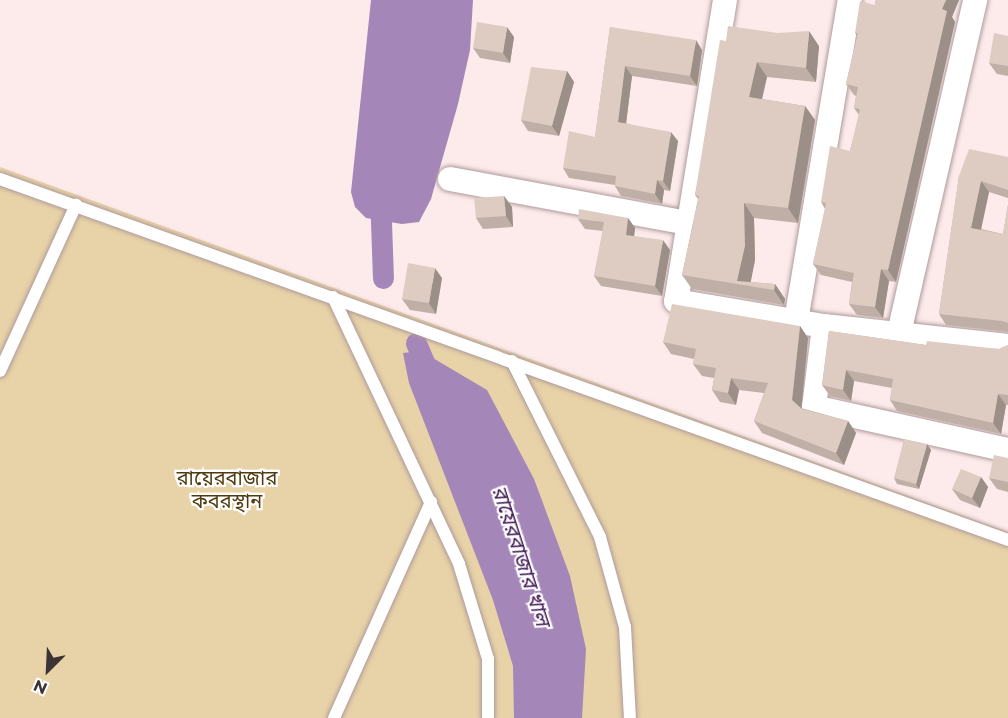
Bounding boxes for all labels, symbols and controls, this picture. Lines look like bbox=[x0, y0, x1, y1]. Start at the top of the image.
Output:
park label: রায়েরবাজার কবরস্থান bbox=[177, 467, 277, 514]
water label: রায়েরবাজার খাল bbox=[486, 483, 556, 629]
north arrow bbox=[18, 640, 78, 700]
text: N bbox=[31, 676, 50, 698]

